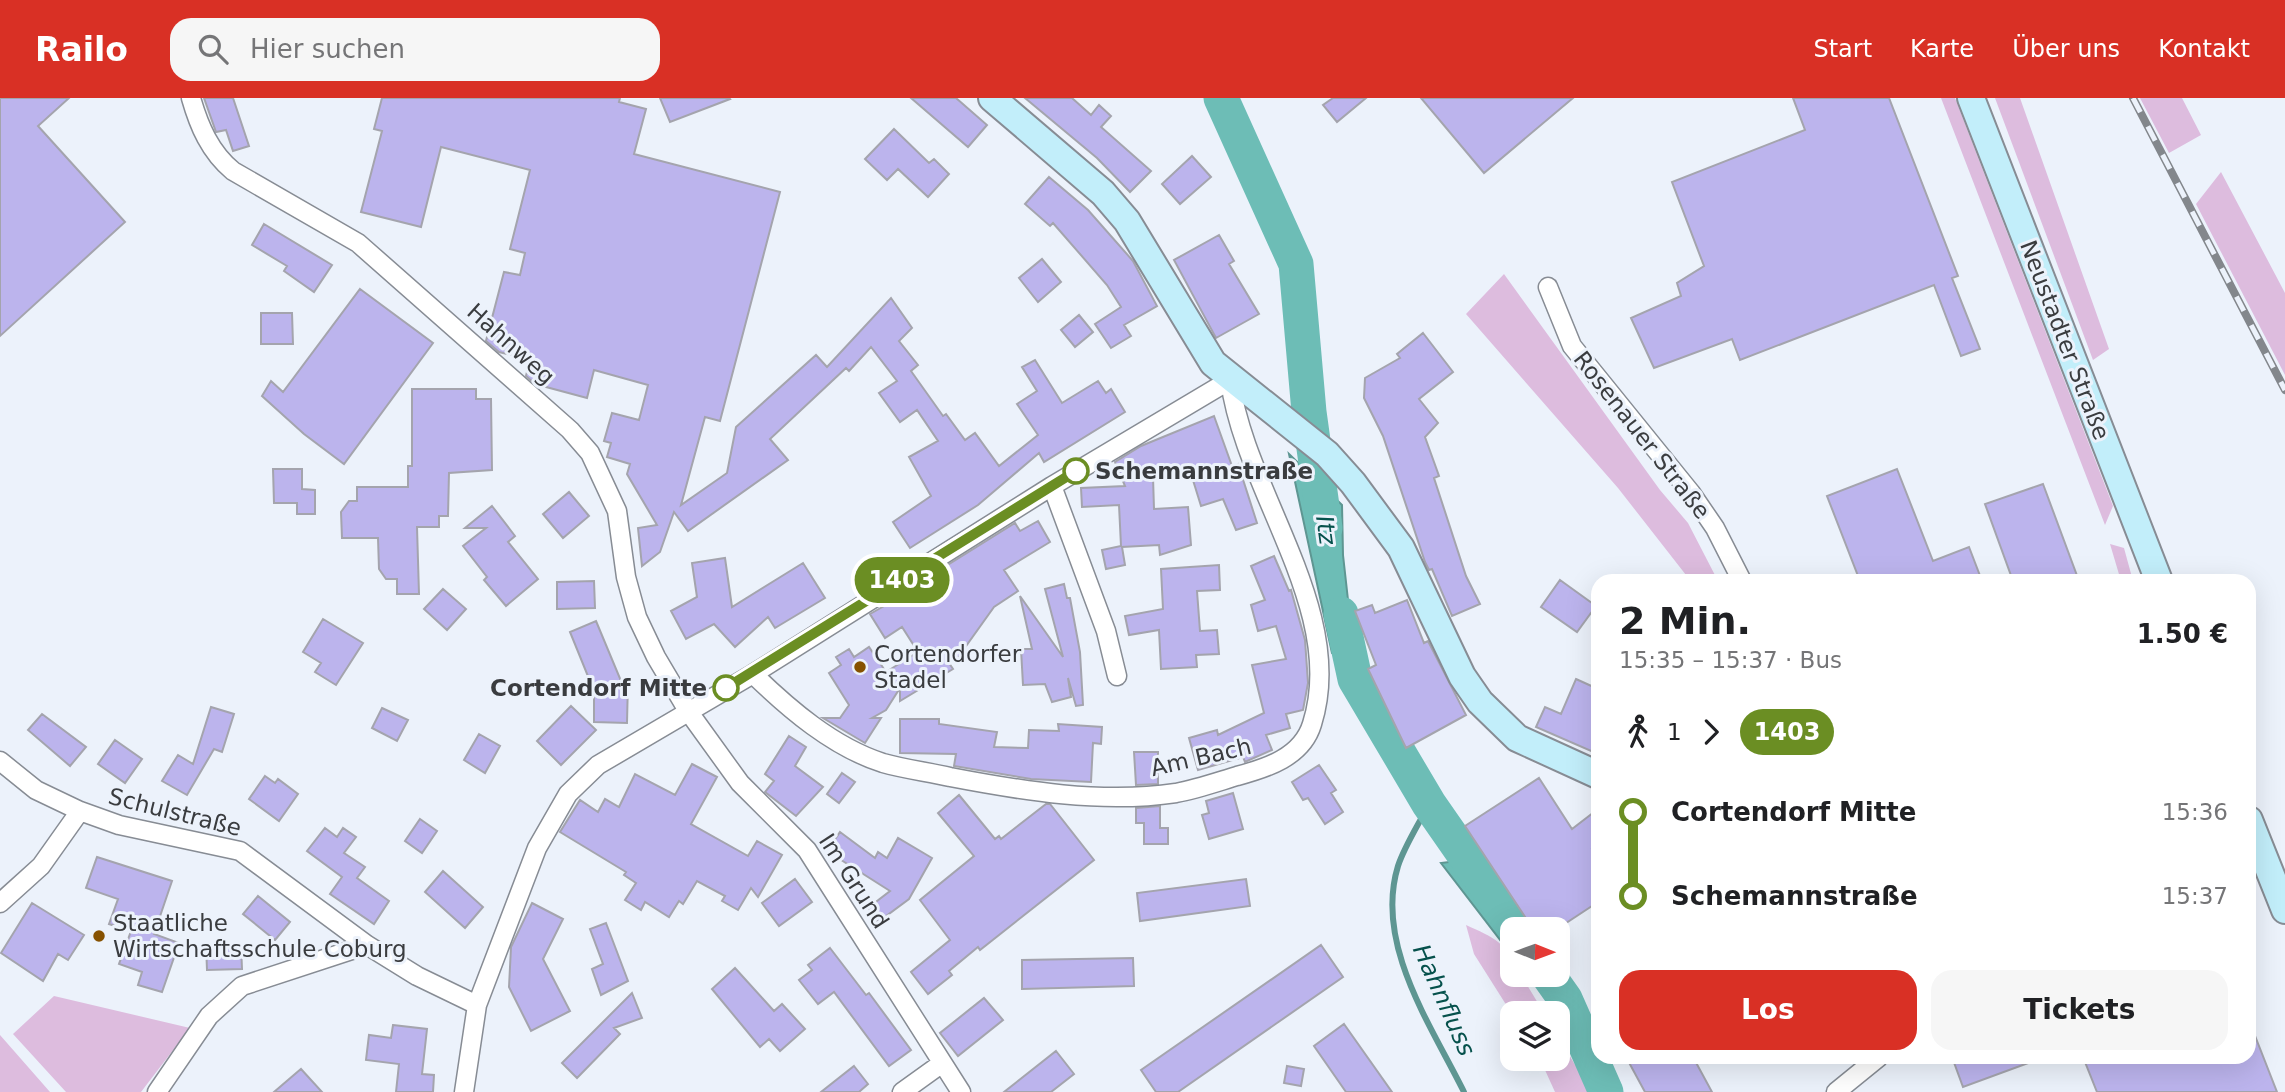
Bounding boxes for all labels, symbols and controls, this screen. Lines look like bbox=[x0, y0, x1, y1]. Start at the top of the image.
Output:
search box bbox=[170, 18, 660, 81]
text: Railo bbox=[35, 30, 128, 69]
icon: search bbox=[194, 30, 232, 68]
text: Hier suchen bbox=[250, 34, 405, 64]
text: Start bbox=[1813, 35, 1872, 63]
text: Karte bbox=[1910, 35, 1974, 63]
text: Über uns bbox=[2012, 35, 2120, 63]
text: Kontakt bbox=[2158, 35, 2250, 63]
street label: Neustadter Straße bbox=[2015, 237, 2115, 443]
street label: Hahnweg bbox=[462, 298, 560, 390]
street label: Rosenauer Straße bbox=[1569, 346, 1715, 524]
marker: Schemannstraße bbox=[1063, 458, 1089, 484]
place label: Schemannstraße bbox=[1095, 458, 1313, 484]
water label: Itz bbox=[1310, 514, 1342, 548]
line badge: 1403 bbox=[853, 557, 951, 603]
text: 1403 bbox=[869, 566, 935, 594]
text: 2 Min. bbox=[1619, 599, 1751, 643]
text: 1.50 € bbox=[2137, 619, 2228, 649]
place label: Cortendorfer Stadel bbox=[874, 641, 1022, 693]
text: 15:35 – 15:37 · Bus bbox=[1619, 647, 1842, 673]
marker: Cortendorfer Stadel bbox=[852, 659, 868, 675]
place label: Cortendorf Mitte bbox=[490, 675, 707, 701]
marker: Cortendorf Mitte bbox=[713, 675, 739, 701]
icon: walk bbox=[1619, 713, 1657, 751]
icon: forward bbox=[1692, 713, 1730, 751]
text: 1403 bbox=[1754, 718, 1820, 746]
text: 1 bbox=[1667, 719, 1682, 745]
street label: Am Bach bbox=[1148, 733, 1254, 781]
street label: Schulstraße bbox=[106, 783, 244, 841]
text: Cortendorf Mitte bbox=[1671, 797, 1916, 827]
text: 15:36 bbox=[2162, 799, 2228, 825]
street label: Im Grund bbox=[814, 829, 894, 933]
text: Schemannstraße bbox=[1671, 881, 1918, 911]
text: 15:37 bbox=[2162, 883, 2228, 909]
place label: Staatliche Wirtschaftsschule Coburg bbox=[113, 910, 407, 962]
north arrow bbox=[1500, 917, 1570, 987]
map controls bbox=[1500, 917, 1570, 1071]
marker: Staatliche Wirtschaftsschule Coburg bbox=[91, 928, 107, 944]
water label: Hahnfluss bbox=[1407, 940, 1481, 1060]
button: Los bbox=[1619, 970, 1917, 1050]
button: Tickets bbox=[1931, 970, 2228, 1050]
button: layers bbox=[1500, 1001, 1570, 1071]

